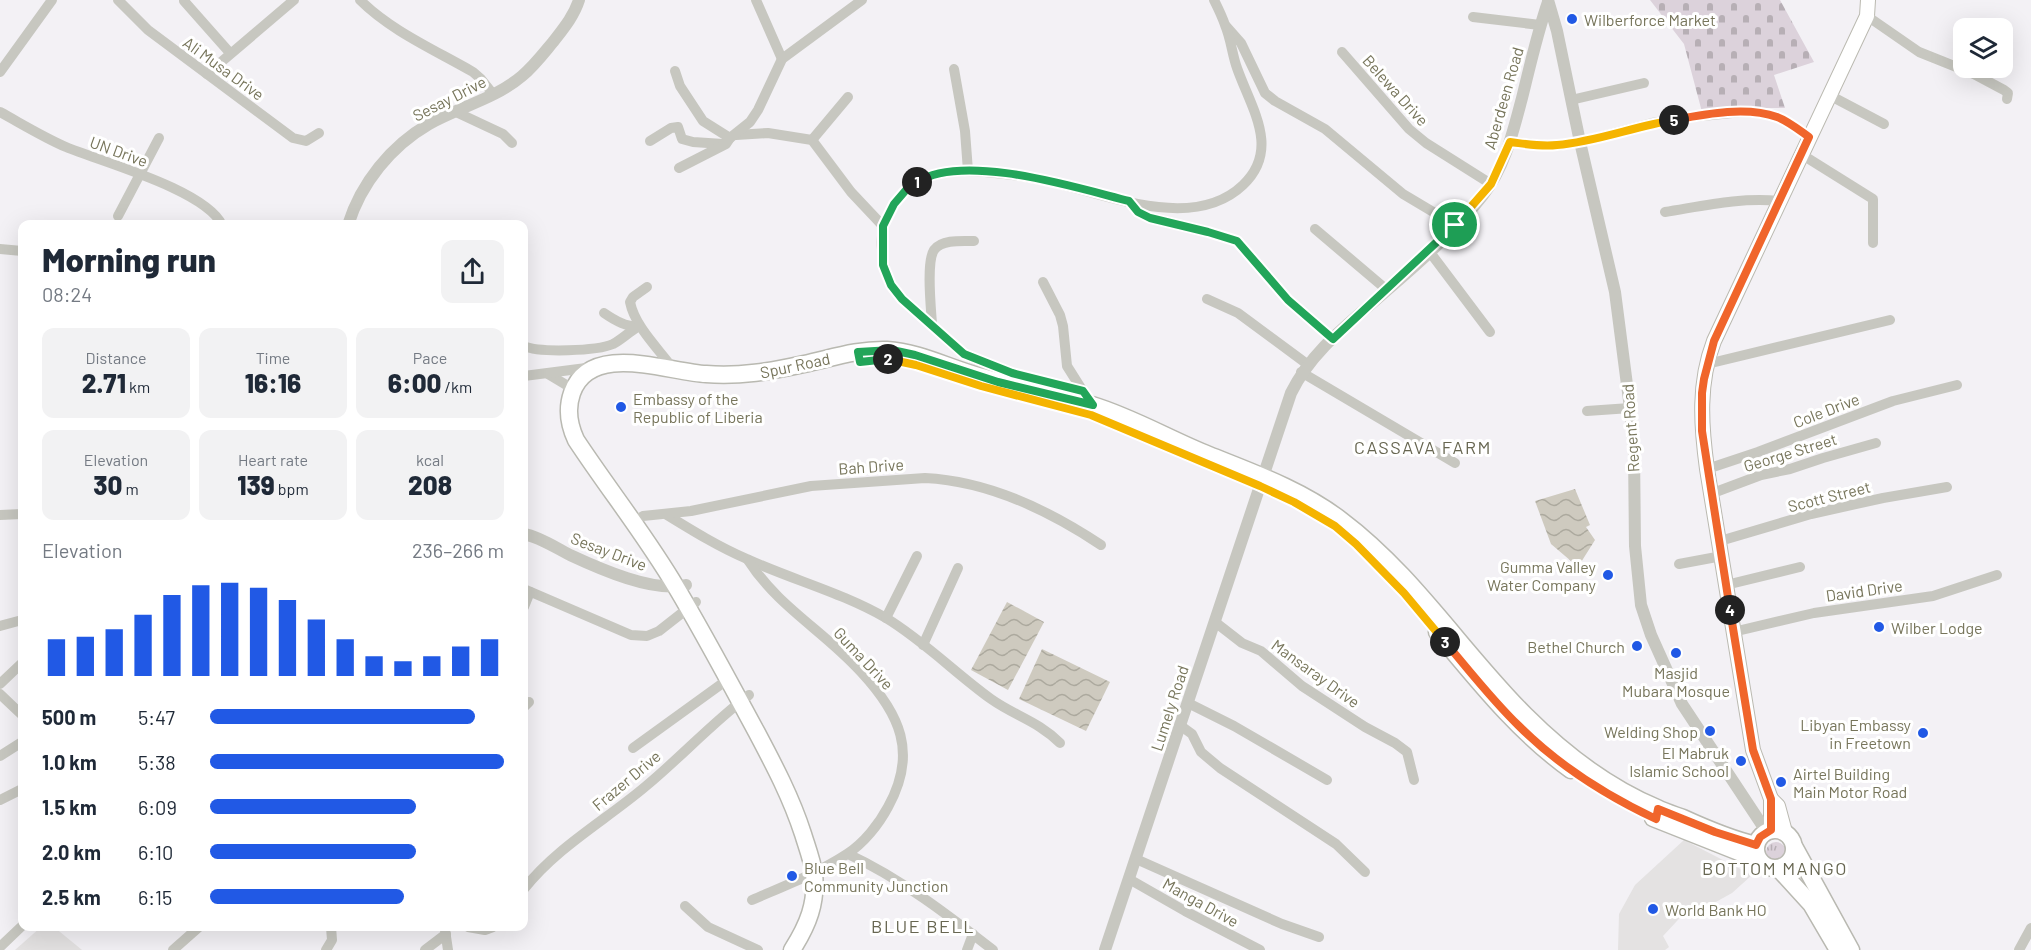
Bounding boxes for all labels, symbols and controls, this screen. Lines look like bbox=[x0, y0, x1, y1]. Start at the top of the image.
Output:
place label: Wilberforce Market bbox=[1584, 10, 1716, 29]
marker: Wilberforce Market bbox=[1565, 12, 1579, 26]
map controls bbox=[1953, 18, 2013, 78]
button: layers bbox=[1953, 18, 2013, 78]
street label: Ali Musa Drive bbox=[180, 32, 268, 104]
street label: Aberdeen Road bbox=[1479, 45, 1527, 151]
street label: Belewa Drive bbox=[1359, 51, 1433, 129]
street label: Sesay Drive bbox=[409, 71, 489, 125]
pin: 5 bbox=[1659, 105, 1689, 135]
text: 5 bbox=[1670, 110, 1678, 129]
street label: UN Drive bbox=[88, 132, 150, 170]
pin: 1 bbox=[902, 167, 932, 197]
text: 1 bbox=[914, 172, 920, 191]
pin bbox=[1429, 199, 1480, 250]
icon: arrive bbox=[1438, 208, 1471, 241]
text: Morning run bbox=[42, 239, 216, 279]
button: share bbox=[441, 240, 504, 303]
text: 08:24 bbox=[42, 282, 92, 306]
pin: 2 bbox=[873, 344, 903, 374]
text: Distance bbox=[86, 348, 146, 367]
text: Time bbox=[256, 348, 290, 367]
text: Pace bbox=[413, 348, 447, 367]
street label: Spur Road bbox=[758, 348, 832, 382]
text: 2 bbox=[884, 349, 892, 368]
text: 2.71 bbox=[82, 367, 126, 398]
text: 16:16 bbox=[245, 367, 301, 398]
text: 6:00 bbox=[388, 367, 441, 398]
text: km bbox=[126, 377, 150, 396]
text: /km bbox=[441, 377, 472, 396]
street label: Regent Road bbox=[1617, 383, 1643, 473]
place label: Embassy of the Republic of Liberia bbox=[633, 389, 763, 426]
street label: Cole Drive bbox=[1790, 389, 1862, 431]
marker: Embassy of the Republic of Liberia bbox=[614, 400, 628, 414]
street label: George Street bbox=[1741, 429, 1839, 475]
district label: CASSAVA FARM bbox=[1354, 436, 1492, 458]
text: Elevation bbox=[84, 450, 148, 469]
text: Heart rate bbox=[238, 450, 308, 469]
text: kcal bbox=[416, 450, 444, 469]
street label: Bah Drive bbox=[838, 454, 904, 478]
text: 30 bbox=[93, 469, 122, 500]
text: 139 bbox=[237, 469, 275, 500]
text: 208 bbox=[408, 469, 452, 500]
street label: Scott Street bbox=[1786, 477, 1872, 515]
text: m bbox=[122, 479, 139, 498]
text: bpm bbox=[275, 479, 309, 498]
street label: Sesay Drive bbox=[568, 528, 650, 574]
text: Elevation bbox=[42, 538, 123, 562]
text: 236–266 m bbox=[412, 538, 504, 562]
place label: Gumma Valley Water Company bbox=[1487, 557, 1597, 594]
marker: Gumma Valley Water Company bbox=[1601, 568, 1615, 582]
street label: David Drive bbox=[1824, 575, 1904, 605]
pin: 4 bbox=[1715, 595, 1745, 625]
text: 4 bbox=[1725, 600, 1735, 619]
place label: Wilber Lodge bbox=[1891, 618, 1983, 637]
marker: Wilber Lodge bbox=[1872, 620, 1886, 634]
street label: Guma Drive bbox=[830, 623, 898, 693]
pin: 3 bbox=[1430, 627, 1460, 657]
text: 3 bbox=[1441, 632, 1449, 651]
street label: Mansaray Drive bbox=[1268, 635, 1364, 711]
place label: Bethel Church bbox=[1527, 637, 1625, 656]
marker: Bethel Church bbox=[1630, 639, 1644, 653]
marker: Masjid Mubara Mosque bbox=[1669, 646, 1683, 660]
street label: Lumely Road bbox=[1146, 663, 1192, 753]
place label: Masjid Mubara Mosque bbox=[1622, 663, 1730, 700]
text: 500 m bbox=[42, 705, 96, 729]
text: 5:47 bbox=[138, 705, 175, 729]
place label: Libyan Embassy in Freetown bbox=[1800, 715, 1912, 752]
place label: Welding Shop bbox=[1604, 722, 1698, 741]
marker: Welding Shop bbox=[1703, 724, 1717, 738]
marker: Libyan Embassy in Freetown bbox=[1916, 726, 1930, 740]
place label: El Mabruk Islamic School bbox=[1629, 743, 1729, 780]
street label: Frazer Drive bbox=[588, 746, 664, 814]
text: 1.0 km bbox=[42, 750, 97, 774]
text: 5:38 bbox=[138, 750, 176, 774]
marker: El Mabruk Islamic School bbox=[1734, 754, 1748, 768]
place label: Airtel Building Main Motor Road bbox=[1793, 764, 1907, 801]
marker: Airtel Building Main Motor Road bbox=[1774, 775, 1788, 789]
text: 1.5 km bbox=[42, 795, 97, 819]
text: 6:09 bbox=[138, 795, 177, 819]
text: 2.0 km bbox=[42, 840, 101, 864]
text: 6:10 bbox=[138, 840, 173, 864]
district label: BOTTOM MANGO bbox=[1702, 857, 1848, 879]
place label: Blue Bell Community Junction bbox=[804, 858, 948, 895]
marker: Blue Bell Community Junction bbox=[785, 869, 799, 883]
street label: Manga Drive bbox=[1160, 873, 1242, 931]
text: 2.5 km bbox=[42, 885, 101, 909]
text: 6:15 bbox=[138, 885, 172, 909]
place label: World Bank HO bbox=[1665, 900, 1767, 919]
marker: World Bank HO bbox=[1646, 902, 1660, 916]
district label: BLUE BELL bbox=[871, 915, 975, 937]

